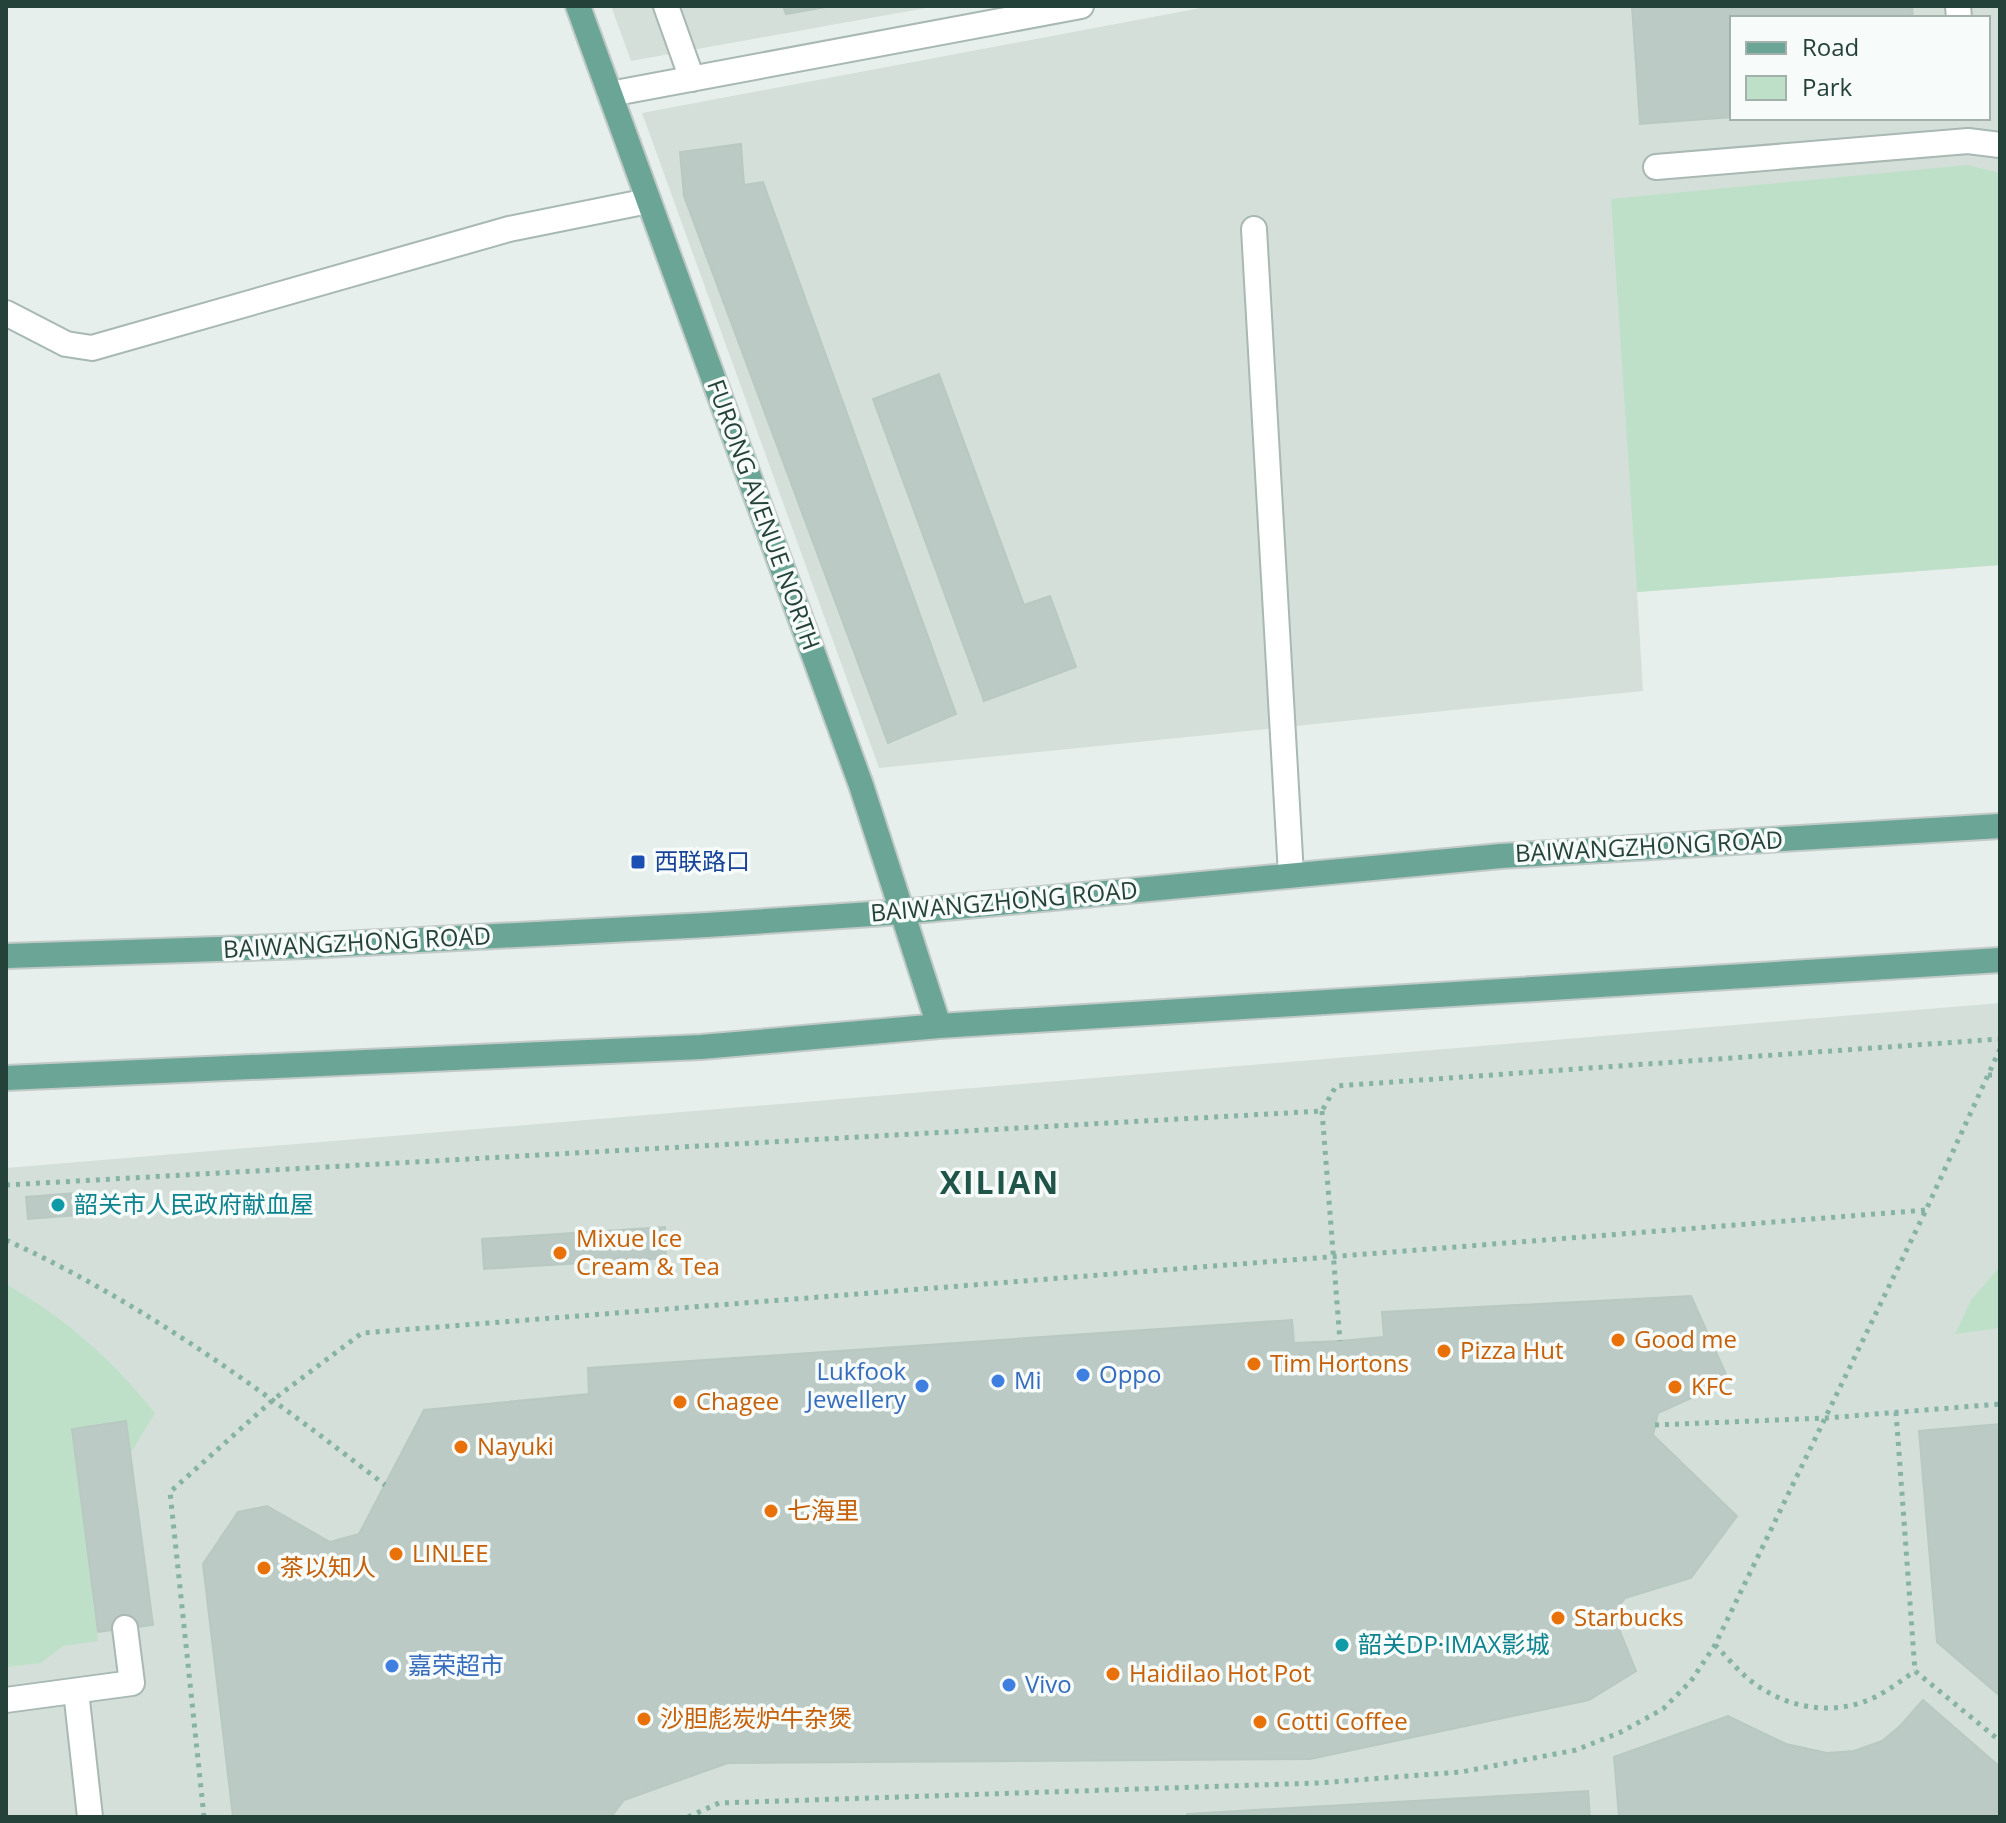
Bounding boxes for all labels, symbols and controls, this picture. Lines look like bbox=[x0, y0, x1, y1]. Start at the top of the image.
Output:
legend bbox=[1730, 16, 1990, 120]
text: Road bbox=[1802, 30, 1859, 63]
text: Park bbox=[1802, 70, 1853, 103]
street label: FURONG AVENUE NORTH bbox=[700, 375, 829, 654]
street label: BAIWANGZHONG ROAD bbox=[1514, 822, 1784, 869]
place label: 西联路口 bbox=[654, 844, 750, 877]
marker: 西联路口 bbox=[629, 853, 647, 871]
street label: BAIWANGZHONG ROAD bbox=[869, 872, 1139, 929]
street label: BAIWANGZHONG ROAD bbox=[222, 918, 492, 965]
district label: XILIAN bbox=[940, 1160, 1060, 1203]
place label: 韶关市人民政府献血屋 bbox=[74, 1187, 314, 1220]
marker: 韶关市人民政府献血屋 bbox=[49, 1196, 67, 1214]
place label: Mixue Ice Cream & Tea bbox=[576, 1221, 720, 1282]
marker: Mixue Ice Cream & Tea bbox=[551, 1244, 569, 1262]
place label: Good me bbox=[1634, 1322, 1737, 1355]
marker: Good me bbox=[1609, 1331, 1627, 1349]
place label: Pizza Hut bbox=[1460, 1333, 1564, 1366]
marker: Pizza Hut bbox=[1435, 1342, 1453, 1360]
place label: Tim Hortons bbox=[1270, 1346, 1409, 1379]
place label: Lukfook Jewellery bbox=[805, 1354, 907, 1415]
marker: Tim Hortons bbox=[1245, 1355, 1263, 1373]
place label: Oppo bbox=[1099, 1357, 1161, 1390]
place label: Mi bbox=[1014, 1363, 1042, 1396]
marker: Oppo bbox=[1074, 1366, 1092, 1384]
place label: KFC bbox=[1691, 1369, 1733, 1402]
marker: Mi bbox=[989, 1372, 1007, 1390]
marker: Lukfook Jewellery bbox=[913, 1377, 931, 1395]
marker: KFC bbox=[1666, 1378, 1684, 1396]
place label: Chagee bbox=[696, 1384, 779, 1417]
marker: Chagee bbox=[671, 1393, 689, 1411]
place label: Nayuki bbox=[477, 1429, 554, 1462]
marker: Nayuki bbox=[452, 1438, 470, 1456]
place label: 七海里 bbox=[787, 1493, 859, 1526]
marker: 七海里 bbox=[762, 1502, 780, 1520]
place label: LINLEE bbox=[412, 1536, 489, 1569]
marker: LINLEE bbox=[387, 1545, 405, 1563]
place label: 茶以知人 bbox=[280, 1550, 376, 1583]
marker: 茶以知人 bbox=[255, 1559, 273, 1577]
place label: Starbucks bbox=[1574, 1600, 1684, 1633]
marker: Starbucks bbox=[1549, 1609, 1567, 1627]
place label: 韶关DP·IMAX影城 bbox=[1358, 1627, 1549, 1660]
marker: 韶关DP·IMAX影城 bbox=[1333, 1636, 1351, 1654]
place label: 嘉荣超市 bbox=[408, 1648, 504, 1681]
place label: Haidilao Hot Pot bbox=[1129, 1656, 1311, 1689]
marker: 嘉荣超市 bbox=[383, 1657, 401, 1675]
marker: Haidilao Hot Pot bbox=[1104, 1665, 1122, 1683]
place label: Vivo bbox=[1025, 1667, 1072, 1700]
marker: Vivo bbox=[1000, 1676, 1018, 1694]
place label: 沙胆彪炭炉牛杂煲 bbox=[660, 1701, 852, 1734]
place label: Cotti Coffee bbox=[1276, 1704, 1408, 1737]
marker: 沙胆彪炭炉牛杂煲 bbox=[635, 1710, 653, 1728]
marker: Cotti Coffee bbox=[1251, 1713, 1269, 1731]

